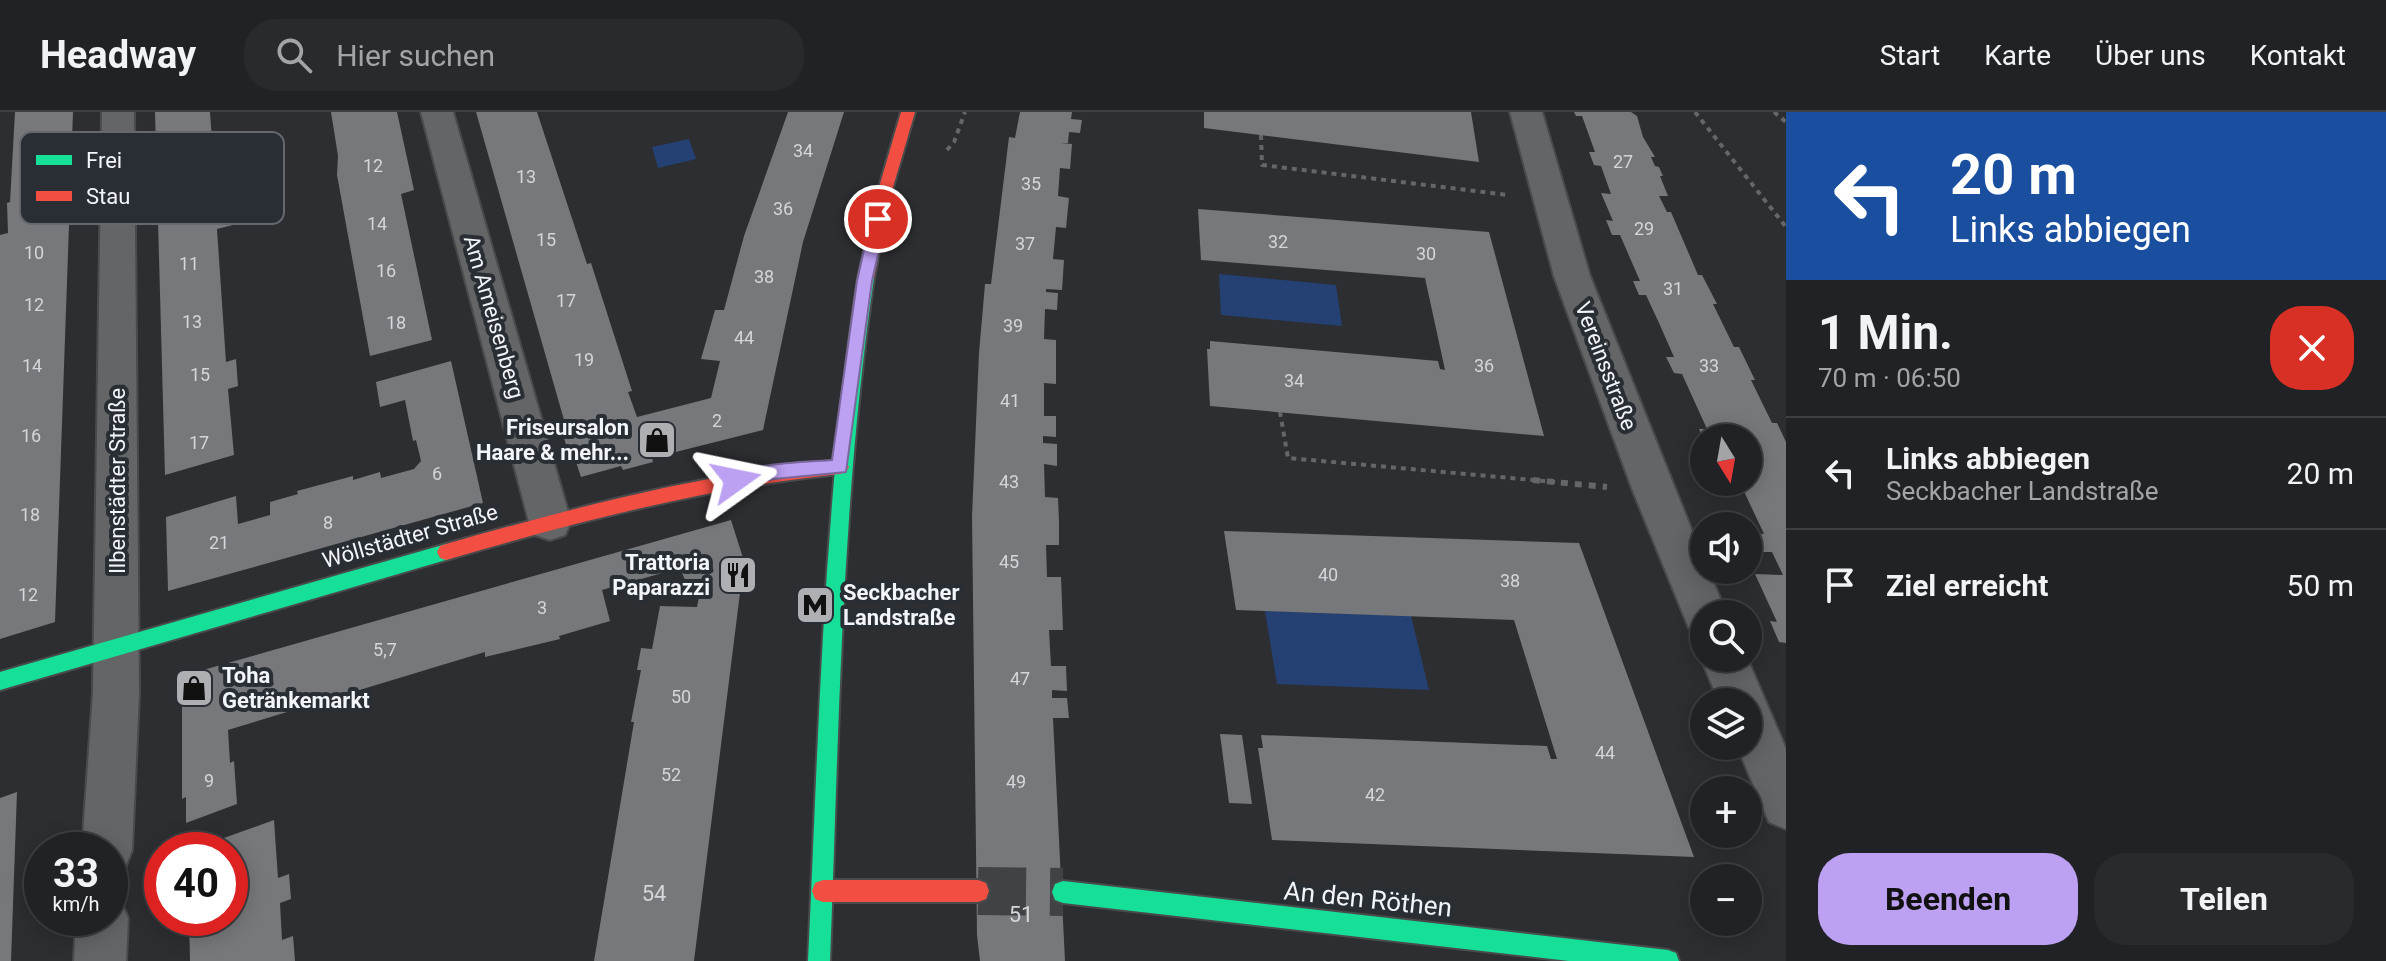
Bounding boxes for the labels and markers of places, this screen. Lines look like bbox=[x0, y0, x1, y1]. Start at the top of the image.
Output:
pin bbox=[844, 185, 912, 253]
place label: Friseursalon Haare & mehr... bbox=[476, 415, 629, 465]
shop icon: Friseursalon Haare & mehr... bbox=[636, 419, 678, 461]
place label: Trattoria Paparazzi bbox=[612, 550, 710, 600]
restaurant icon: Trattoria Paparazzi bbox=[717, 554, 759, 596]
place label: Seckbacher Landstraße bbox=[843, 580, 960, 630]
metro station icon: Seckbacher Landstraße bbox=[794, 584, 836, 626]
place label: Toha Getränkemarkt bbox=[222, 663, 370, 713]
shop icon: Toha Getränkemarkt bbox=[173, 667, 215, 709]

